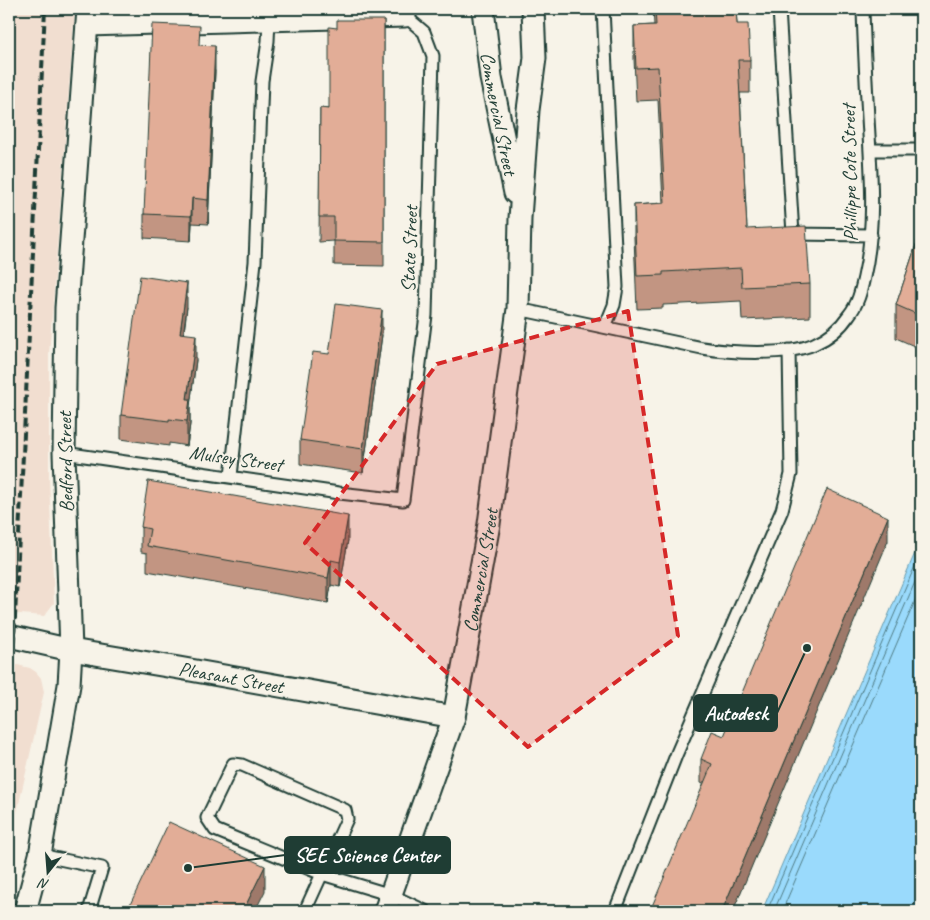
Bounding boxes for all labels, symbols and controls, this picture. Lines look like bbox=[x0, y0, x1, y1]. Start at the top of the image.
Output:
street label: Commercial Street bbox=[475, 51, 523, 180]
street label: Phillippe Cote Street bbox=[836, 101, 863, 242]
street label: State Street bbox=[395, 203, 424, 293]
street label: Bedford Street bbox=[52, 409, 79, 513]
street label: Mulsey Street bbox=[188, 440, 287, 478]
street label: Commercial Street bbox=[458, 505, 504, 634]
street label: Pleasant Street bbox=[177, 656, 288, 700]
callout: Autodesk bbox=[694, 695, 777, 731]
text: Autodesk bbox=[704, 700, 770, 726]
callout: SEE Science Center bbox=[285, 837, 450, 873]
text: SEE Science Center bbox=[295, 842, 442, 868]
north arrow bbox=[22, 848, 72, 898]
text: N bbox=[35, 874, 51, 893]

